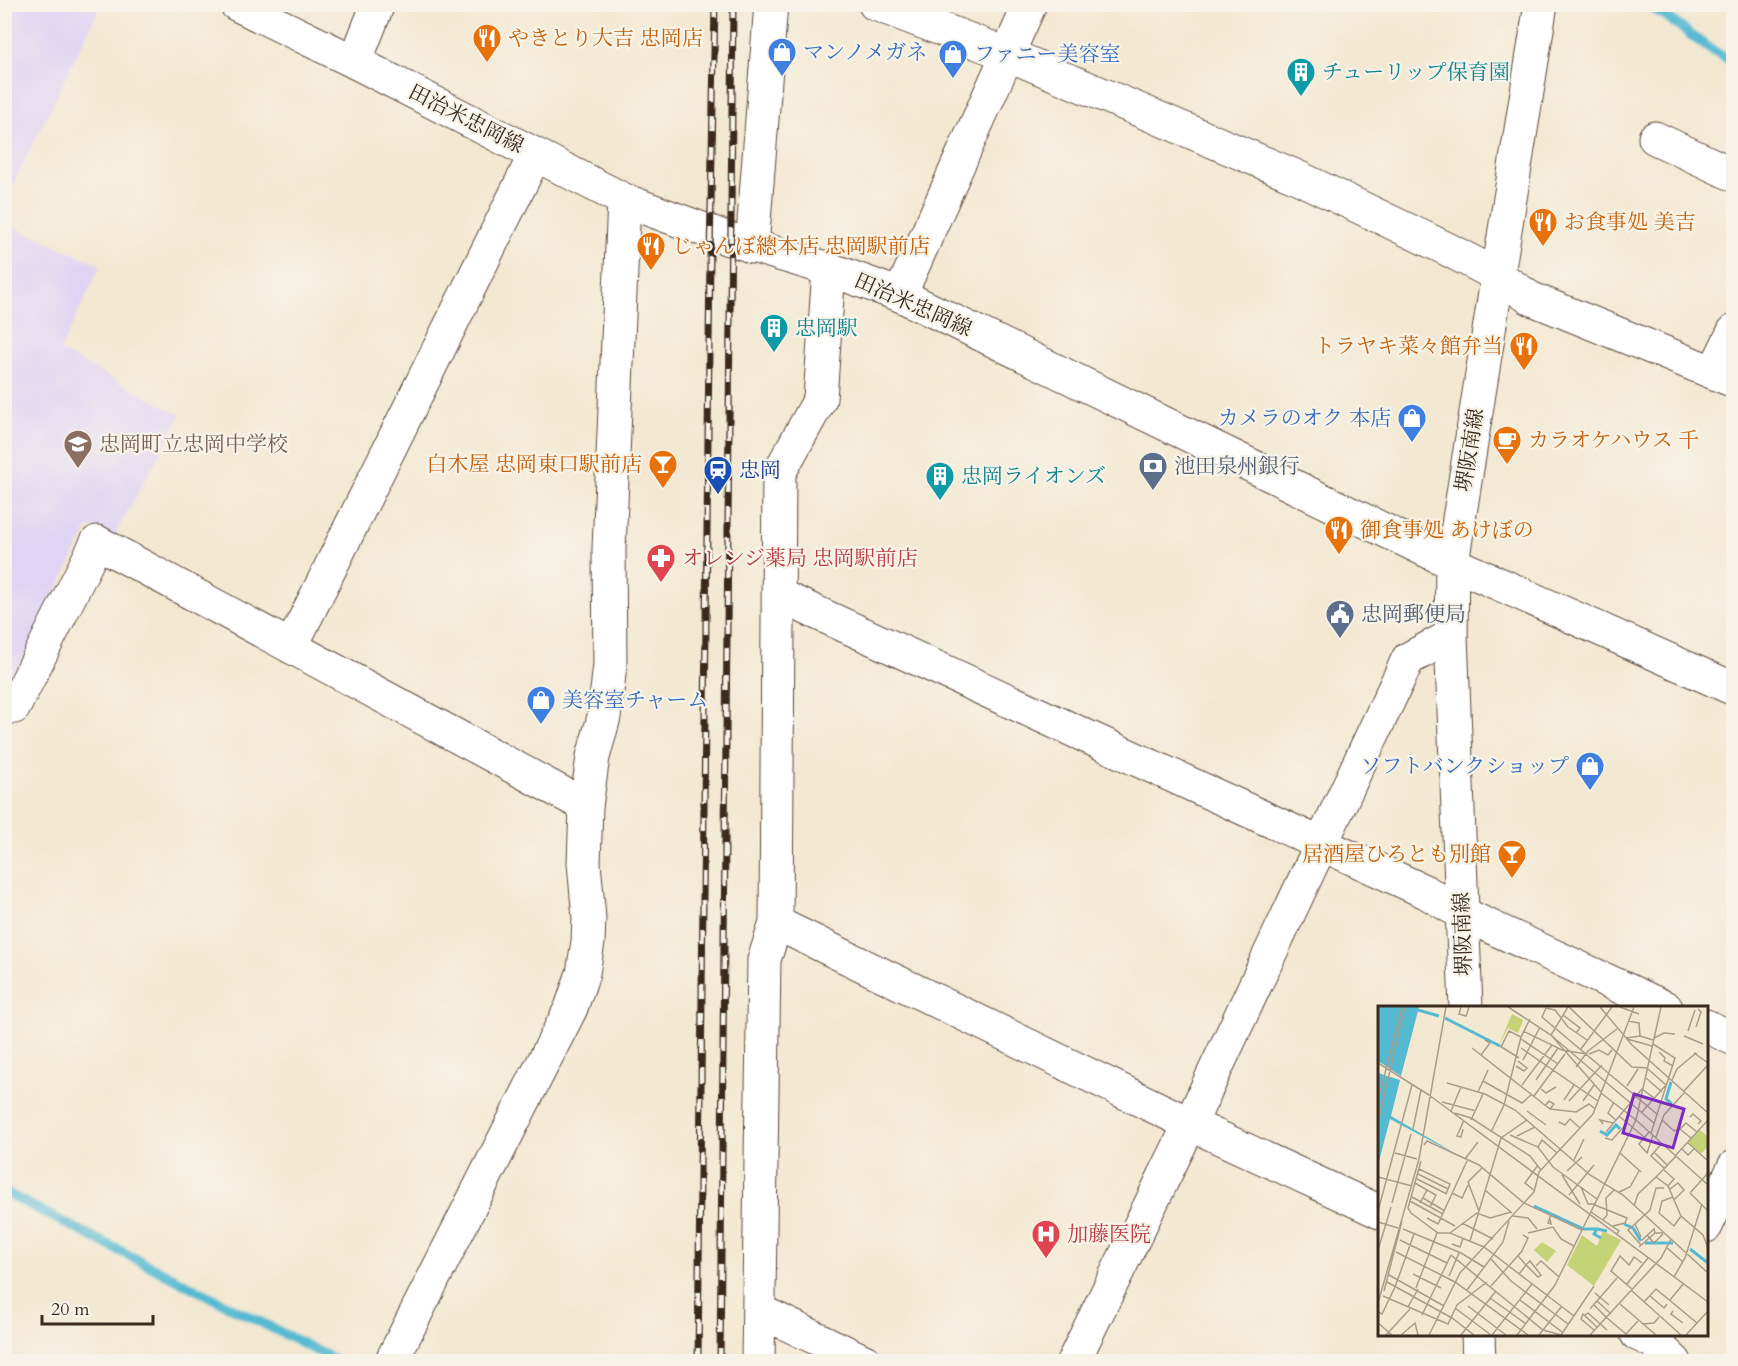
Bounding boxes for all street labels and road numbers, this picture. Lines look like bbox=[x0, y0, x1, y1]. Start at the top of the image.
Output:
street label: 田治米忠岡線 bbox=[403, 77, 529, 161]
street label: 田治米忠岡線 bbox=[850, 266, 976, 344]
street label: 堺阪南線 bbox=[1449, 406, 1491, 494]
street label: 堺阪南線 bbox=[1447, 892, 1479, 976]

